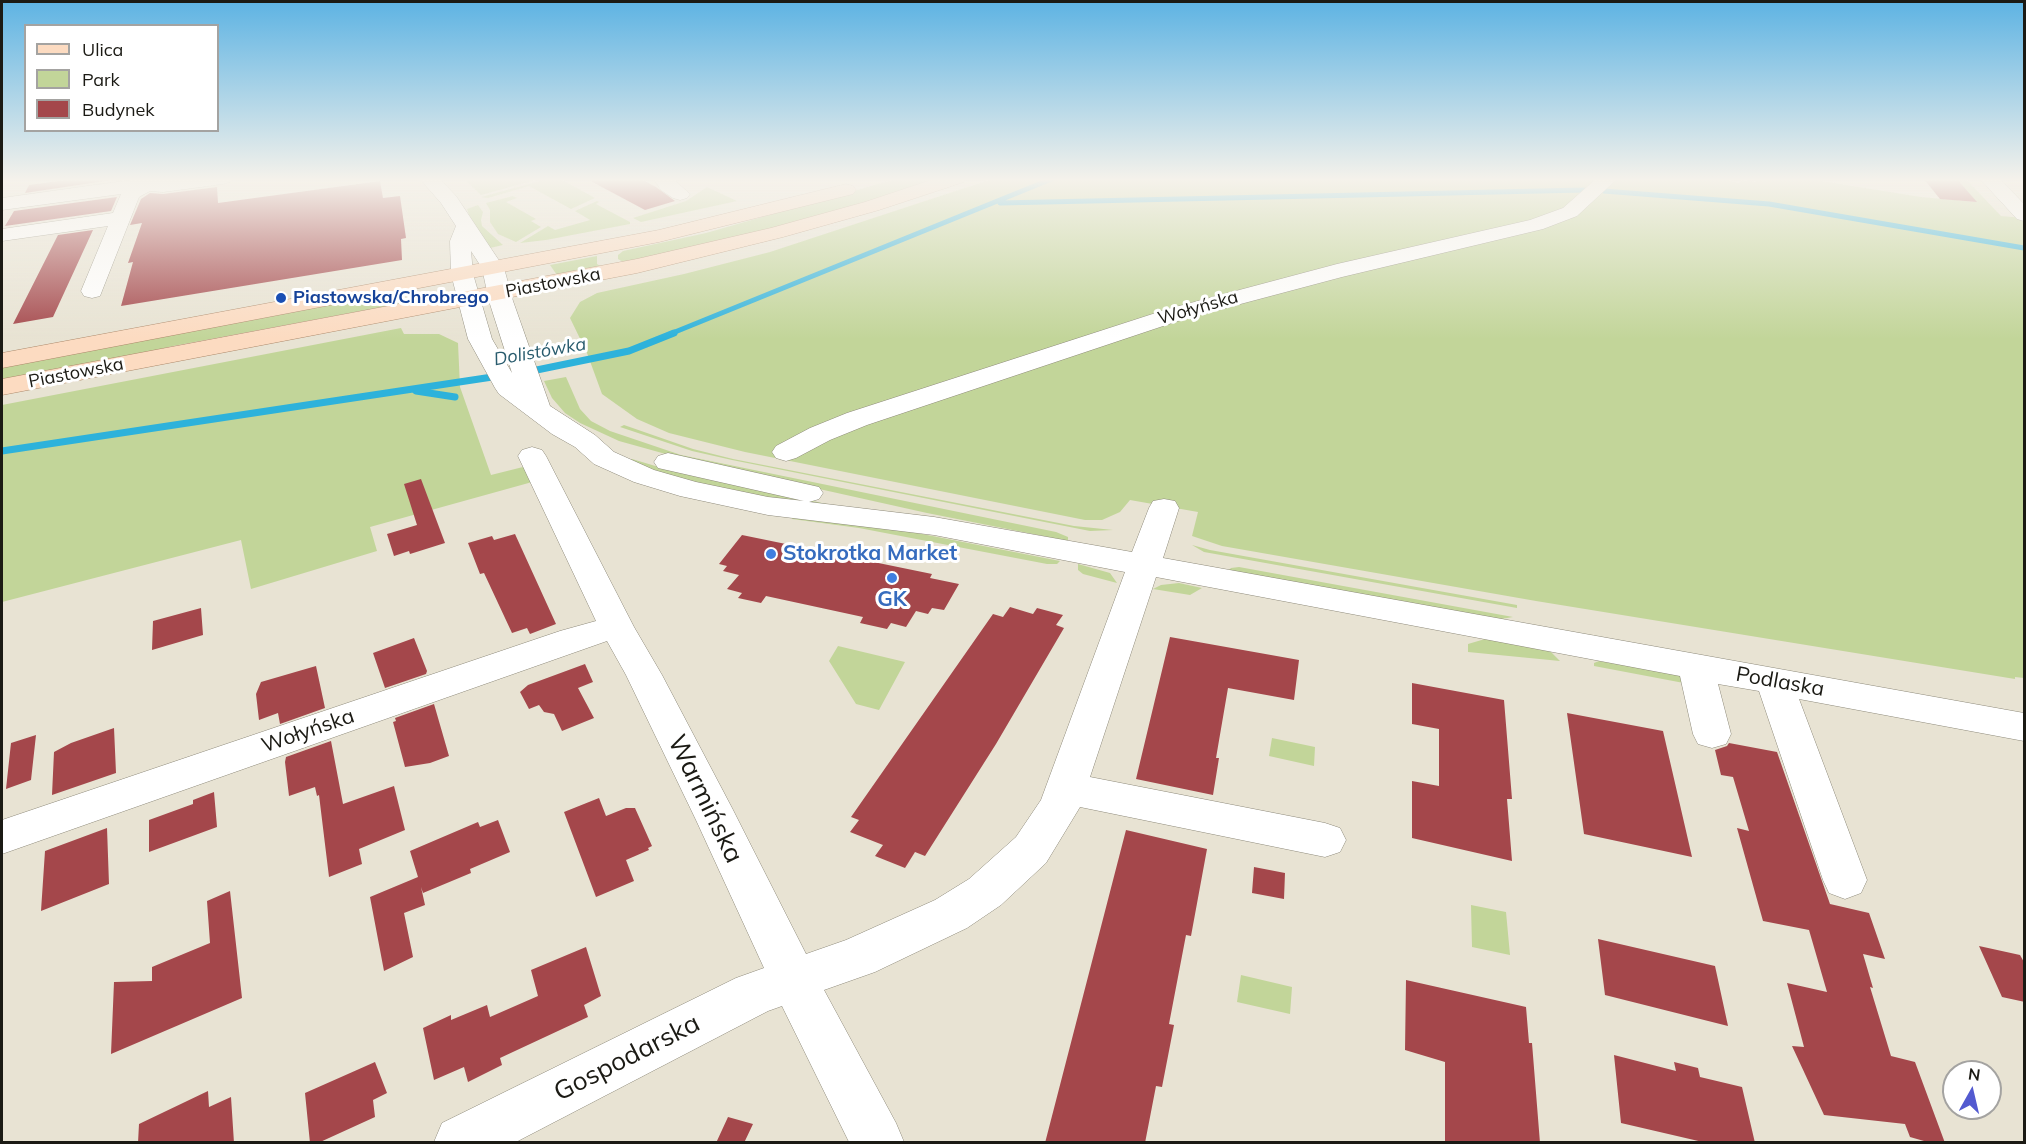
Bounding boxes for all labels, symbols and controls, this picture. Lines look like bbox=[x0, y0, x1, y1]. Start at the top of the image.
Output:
legend bbox=[24, 24, 219, 132]
text: Ulica bbox=[82, 38, 123, 61]
text: Park bbox=[82, 68, 120, 91]
text: Budynek bbox=[82, 98, 155, 121]
street label: Piastowska bbox=[504, 263, 602, 303]
street label: Wołyńska bbox=[1155, 286, 1241, 330]
place label: Piastowska/Chrobrego bbox=[293, 287, 489, 309]
marker: Piastowska/Chrobrego bbox=[274, 291, 288, 305]
water label: Dolistówka bbox=[492, 333, 588, 371]
street label: Piastowska bbox=[27, 353, 125, 393]
place label: Stokrotka Market bbox=[783, 541, 957, 567]
marker: Stokrotka Market bbox=[764, 547, 778, 561]
marker: GK bbox=[885, 571, 899, 585]
place label: GK bbox=[877, 587, 907, 613]
street label: Podlaska bbox=[1734, 662, 1826, 702]
street label: Wołyńska bbox=[258, 703, 358, 759]
street label: Warmińska bbox=[661, 730, 749, 868]
street label: Gospodarska bbox=[549, 1008, 705, 1108]
north arrow bbox=[1942, 1060, 2002, 1120]
text: N bbox=[1967, 1063, 1982, 1085]

